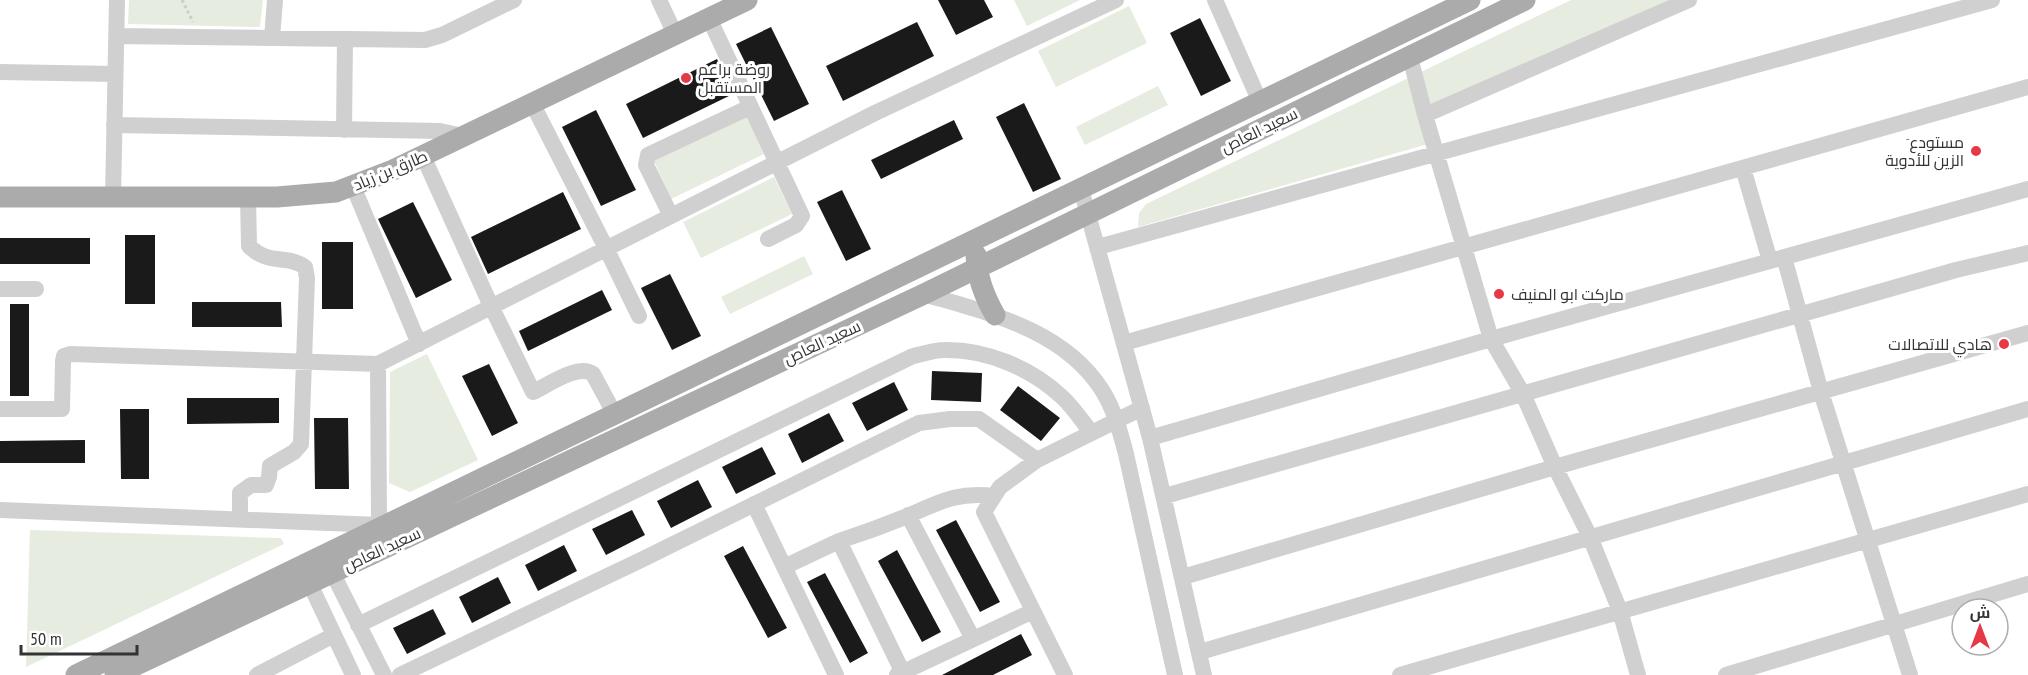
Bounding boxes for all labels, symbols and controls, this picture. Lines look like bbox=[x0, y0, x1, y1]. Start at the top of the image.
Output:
place label: روضة براعم المستقبل bbox=[698, 59, 770, 98]
marker: روضة براعم المستقبل bbox=[679, 71, 693, 85]
street label: سعيد العاص bbox=[1217, 103, 1301, 158]
place label: َ مستودع الزين للأدوية bbox=[1885, 132, 1964, 171]
marker: َ مستودع الزين للأدوية bbox=[1969, 144, 1983, 158]
street label: طارق بن زياد bbox=[350, 145, 431, 196]
place label: ماركت ابو المنيف bbox=[1511, 284, 1624, 304]
marker: ماركت ابو المنيف bbox=[1492, 287, 1506, 301]
street label: سعيد العاص bbox=[780, 315, 864, 369]
place label: هادي للاتصالات bbox=[1888, 334, 1992, 358]
marker: هادي للاتصالات bbox=[1997, 337, 2011, 351]
street label: سعيد العاص bbox=[340, 522, 424, 576]
north arrow bbox=[1950, 597, 2010, 657]
text: ش bbox=[1970, 602, 1990, 622]
scale bar bbox=[21, 618, 136, 656]
text: 50 m bbox=[30, 627, 62, 650]

